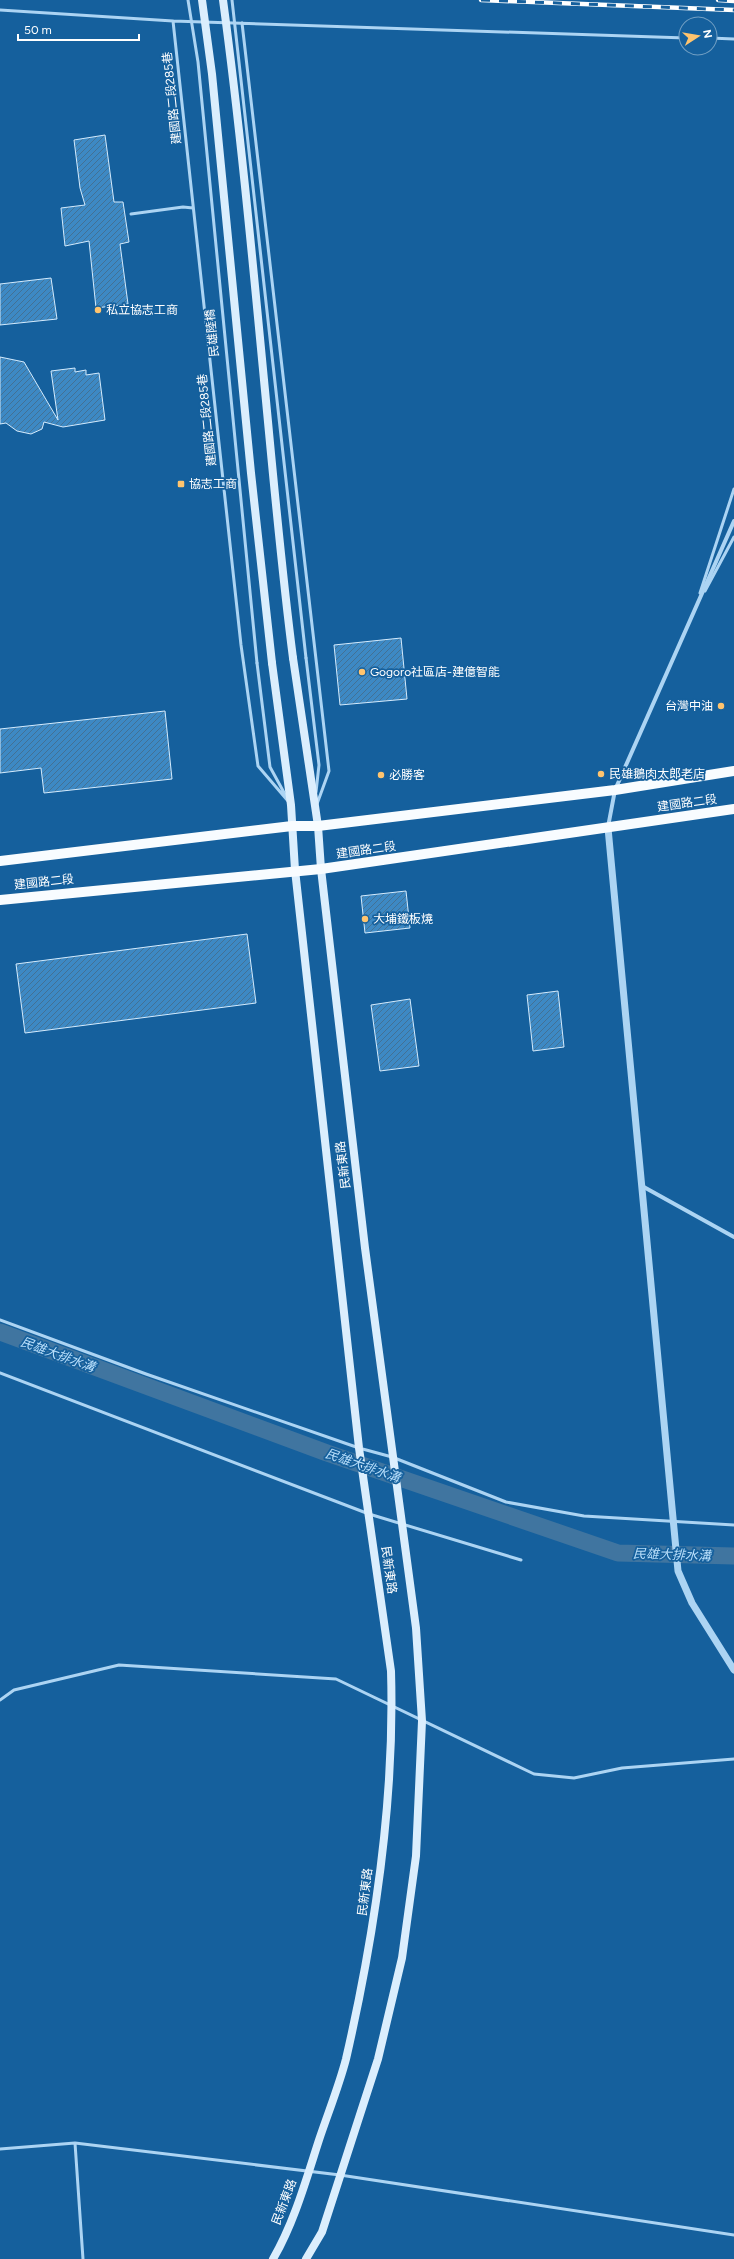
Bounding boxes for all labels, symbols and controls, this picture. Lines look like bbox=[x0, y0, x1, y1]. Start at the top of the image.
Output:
scale bar bbox=[18, 16, 139, 42]
north arrow bbox=[678, 16, 718, 56]
text: 50 m bbox=[24, 23, 52, 37]
text: N bbox=[700, 29, 715, 40]
street label: 建國路二段285巷 bbox=[160, 51, 184, 145]
place label: 私立協志工商 bbox=[106, 303, 178, 317]
marker: 私立協志工商 bbox=[93, 305, 103, 315]
street label: 民雄陸橋 bbox=[203, 308, 221, 358]
street label: 建國路二段285巷 bbox=[195, 373, 219, 467]
place label: 協志工商 bbox=[189, 477, 237, 491]
marker: 協志工商 bbox=[176, 479, 186, 489]
place label: Gogoro社區店-建億智能 bbox=[370, 665, 500, 679]
marker: Gogoro社區店-建億智能 bbox=[357, 667, 367, 677]
place label: 台灣中油 bbox=[665, 699, 713, 713]
marker: 台灣中油 bbox=[716, 701, 726, 711]
place label: 民雄鵝肉太郎老店 bbox=[609, 767, 705, 781]
place label: 必勝客 bbox=[389, 768, 425, 782]
marker: 民雄鵝肉太郎老店 bbox=[596, 769, 606, 779]
marker: 必勝客 bbox=[376, 770, 386, 780]
street label: 建國路二段 bbox=[656, 792, 718, 814]
street label: 建國路二段 bbox=[335, 839, 397, 861]
street label: 建國路二段 bbox=[13, 872, 75, 892]
place label: 大埔鐵板燒 bbox=[373, 912, 433, 926]
marker: 大埔鐵板燒 bbox=[360, 914, 370, 924]
street label: 民新東路 bbox=[333, 1140, 353, 1190]
water label: 民雄大排水溝 bbox=[19, 1334, 99, 1376]
water label: 民雄大排水溝 bbox=[324, 1446, 404, 1486]
street label: 民新東路 bbox=[379, 1545, 399, 1595]
water label: 民雄大排水溝 bbox=[633, 1546, 713, 1563]
street label: 民新東路 bbox=[355, 1867, 375, 1917]
street label: 民新東路 bbox=[269, 2177, 299, 2227]

